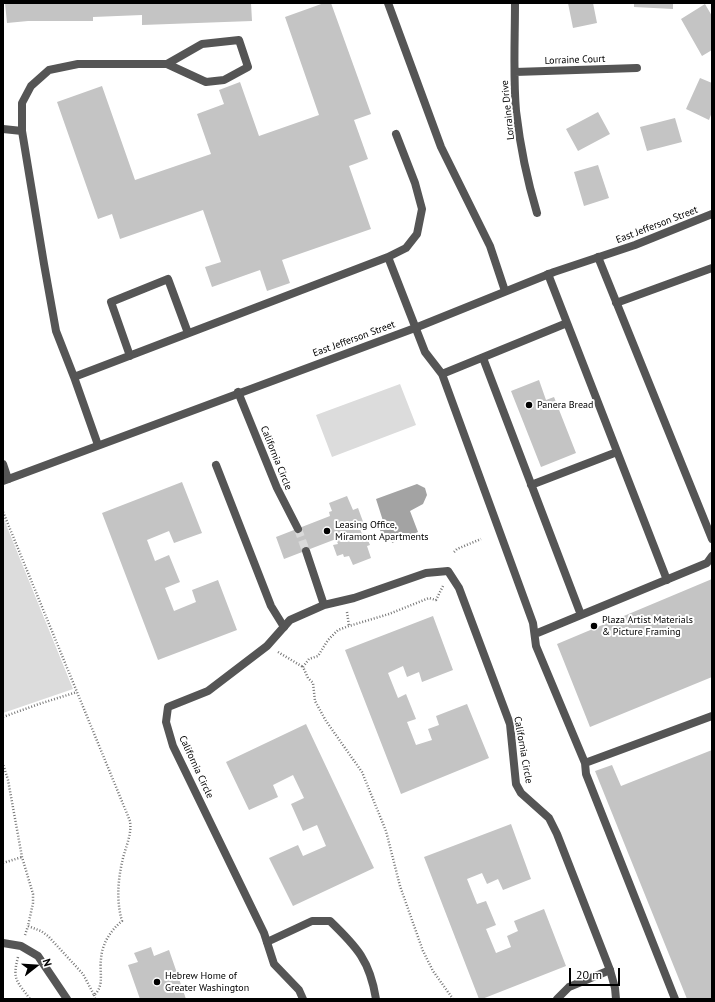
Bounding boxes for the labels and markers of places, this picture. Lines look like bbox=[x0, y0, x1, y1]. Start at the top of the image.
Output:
place label: Panera Bread bbox=[537, 399, 593, 411]
marker: Panera Bread bbox=[524, 400, 534, 410]
place label: Leasing Office, Miramont Apartments bbox=[335, 519, 429, 542]
marker: Leasing Office, Miramont Apartments bbox=[322, 526, 332, 536]
place label: Plaza Artist Materials & Picture Framing bbox=[602, 614, 693, 638]
marker: Plaza Artist Materials & Picture Framing bbox=[589, 621, 599, 631]
place label: Hebrew Home of Greater Washington bbox=[165, 970, 249, 994]
marker: Hebrew Home of Greater Washington bbox=[152, 977, 162, 987]

